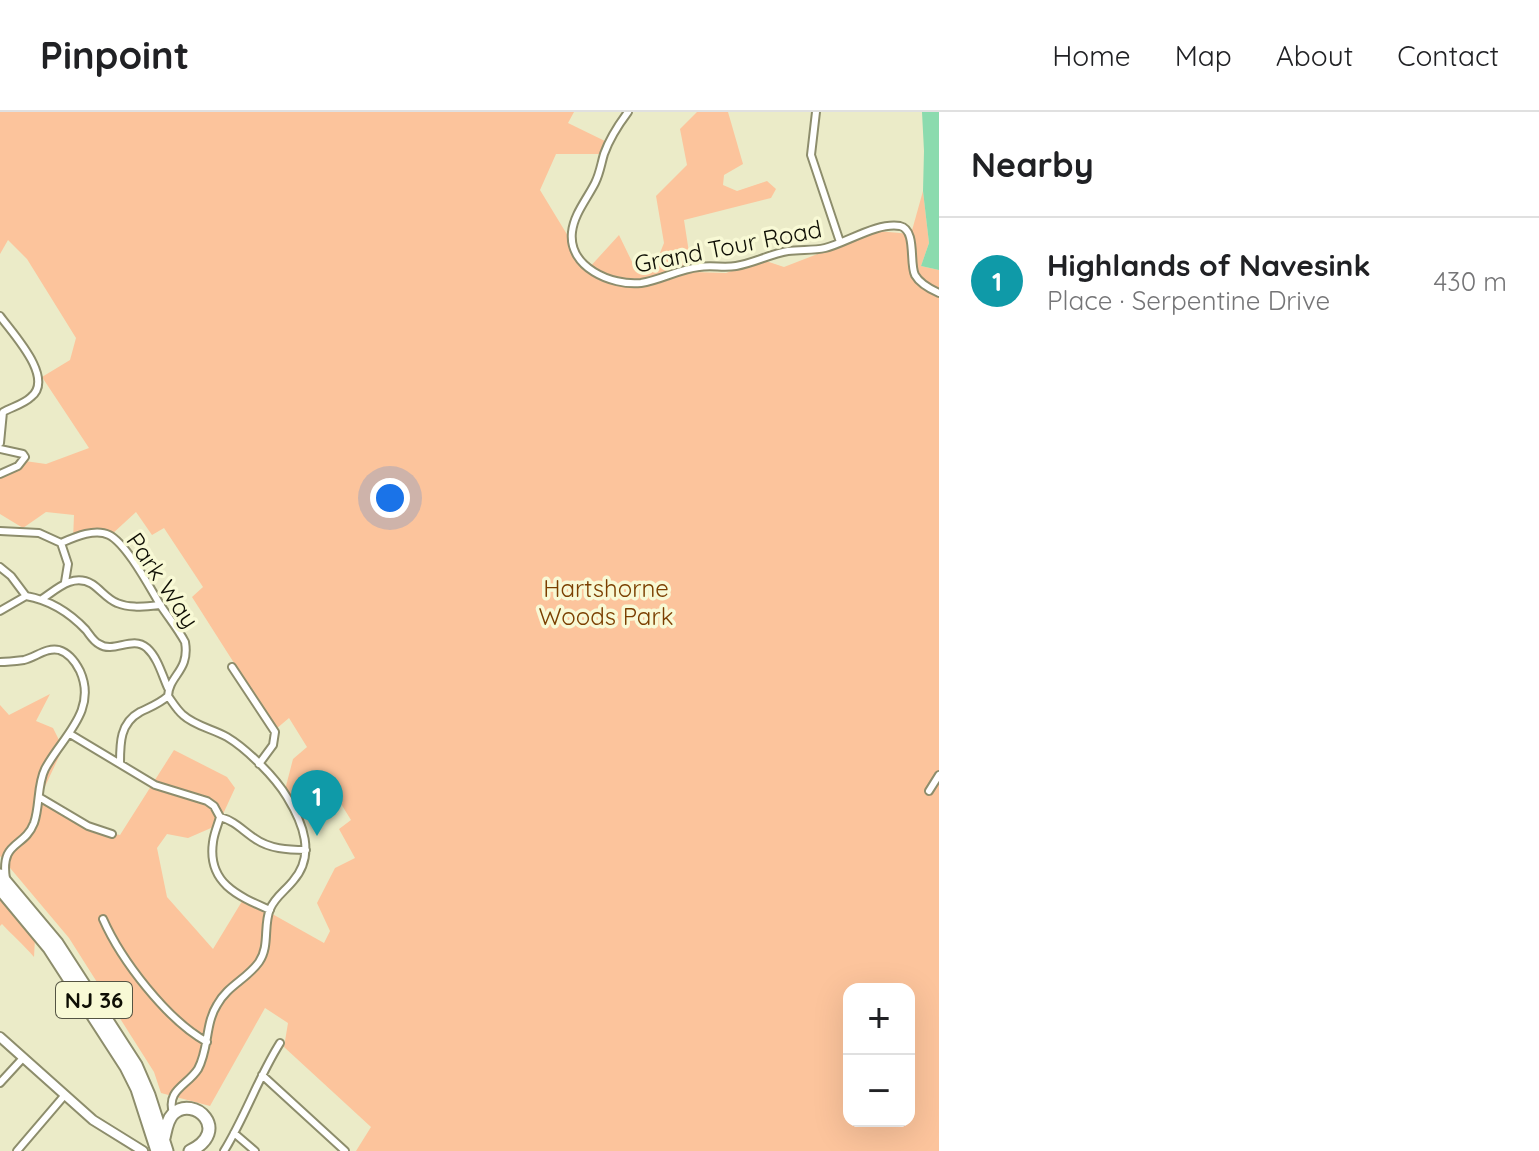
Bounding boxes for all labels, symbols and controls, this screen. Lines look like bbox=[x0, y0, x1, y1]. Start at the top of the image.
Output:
text: Pinpoint bbox=[40, 31, 189, 79]
text: Home bbox=[1052, 38, 1131, 73]
text: Map bbox=[1175, 38, 1232, 73]
text: About bbox=[1276, 38, 1353, 73]
text: Contact bbox=[1397, 38, 1499, 73]
text: Nearby bbox=[971, 143, 1094, 186]
street label: Grand Tour Road bbox=[632, 213, 824, 279]
text: Highlands of Navesink bbox=[1047, 246, 1371, 284]
text: 1 bbox=[992, 265, 1002, 298]
text: 430 m bbox=[1433, 265, 1507, 298]
text: Place · Serpentine Drive bbox=[1047, 284, 1330, 317]
your location bbox=[370, 478, 410, 518]
street label: Park Way bbox=[120, 527, 206, 633]
park label: Hartshorne Woods Park bbox=[539, 573, 673, 631]
pin: 1 bbox=[291, 770, 343, 836]
road number: NJ 36 bbox=[56, 982, 132, 1018]
map controls bbox=[843, 983, 915, 1127]
button: + bbox=[843, 983, 915, 1055]
button: − bbox=[843, 1055, 915, 1127]

